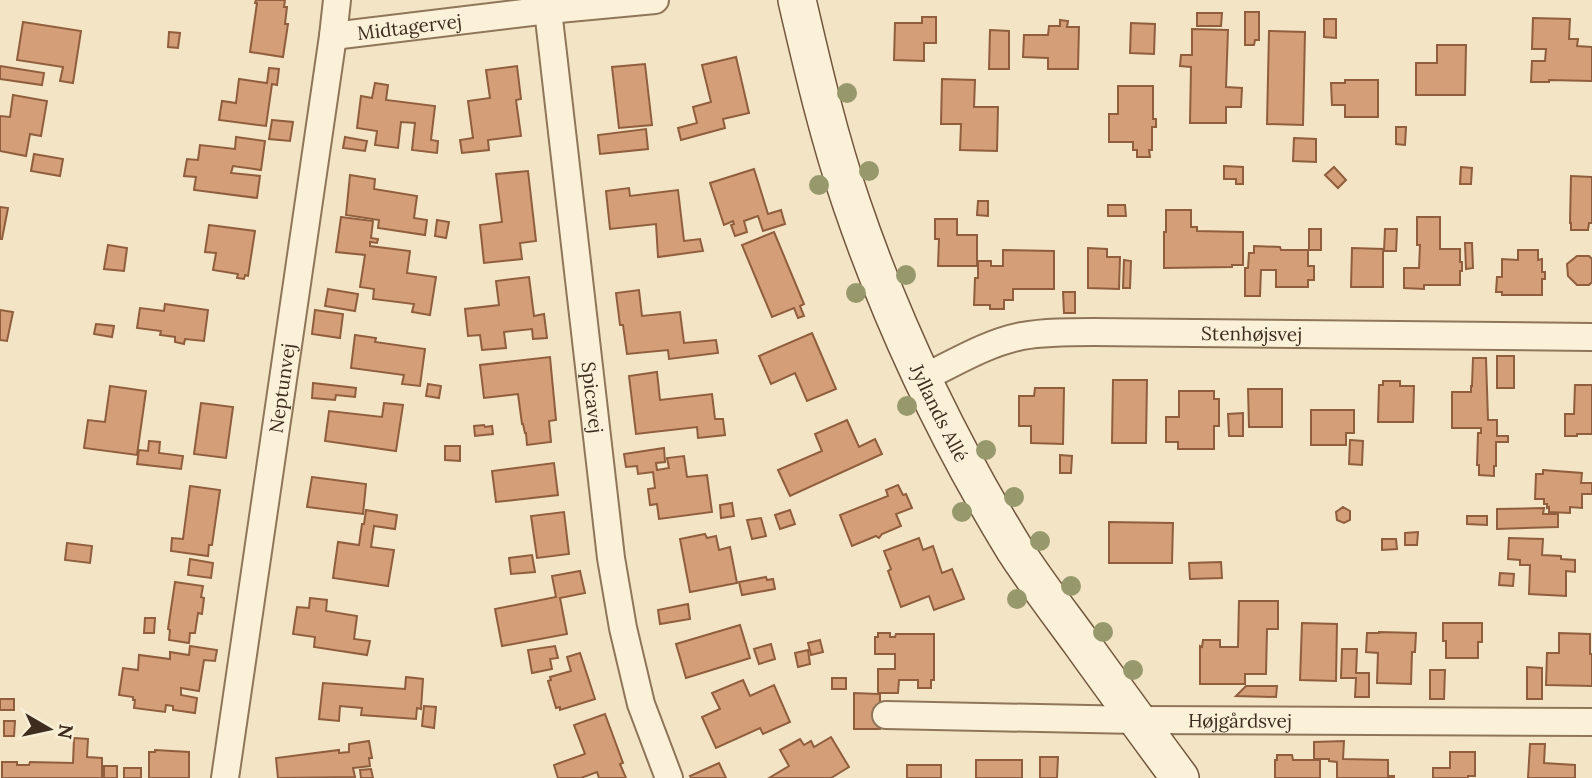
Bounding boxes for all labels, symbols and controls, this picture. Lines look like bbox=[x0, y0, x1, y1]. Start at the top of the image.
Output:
street label: Midtagervej bbox=[356, 9, 463, 45]
street label: Stenhøjsvej bbox=[1201, 321, 1302, 346]
street label: Neptunvej bbox=[263, 342, 300, 435]
street label: Jyllands Allé bbox=[905, 359, 974, 466]
street label: Spicavej bbox=[577, 360, 609, 434]
north arrow bbox=[14, 694, 84, 764]
street label: Højgårdsvej bbox=[1188, 708, 1292, 733]
text: N bbox=[53, 723, 79, 741]

